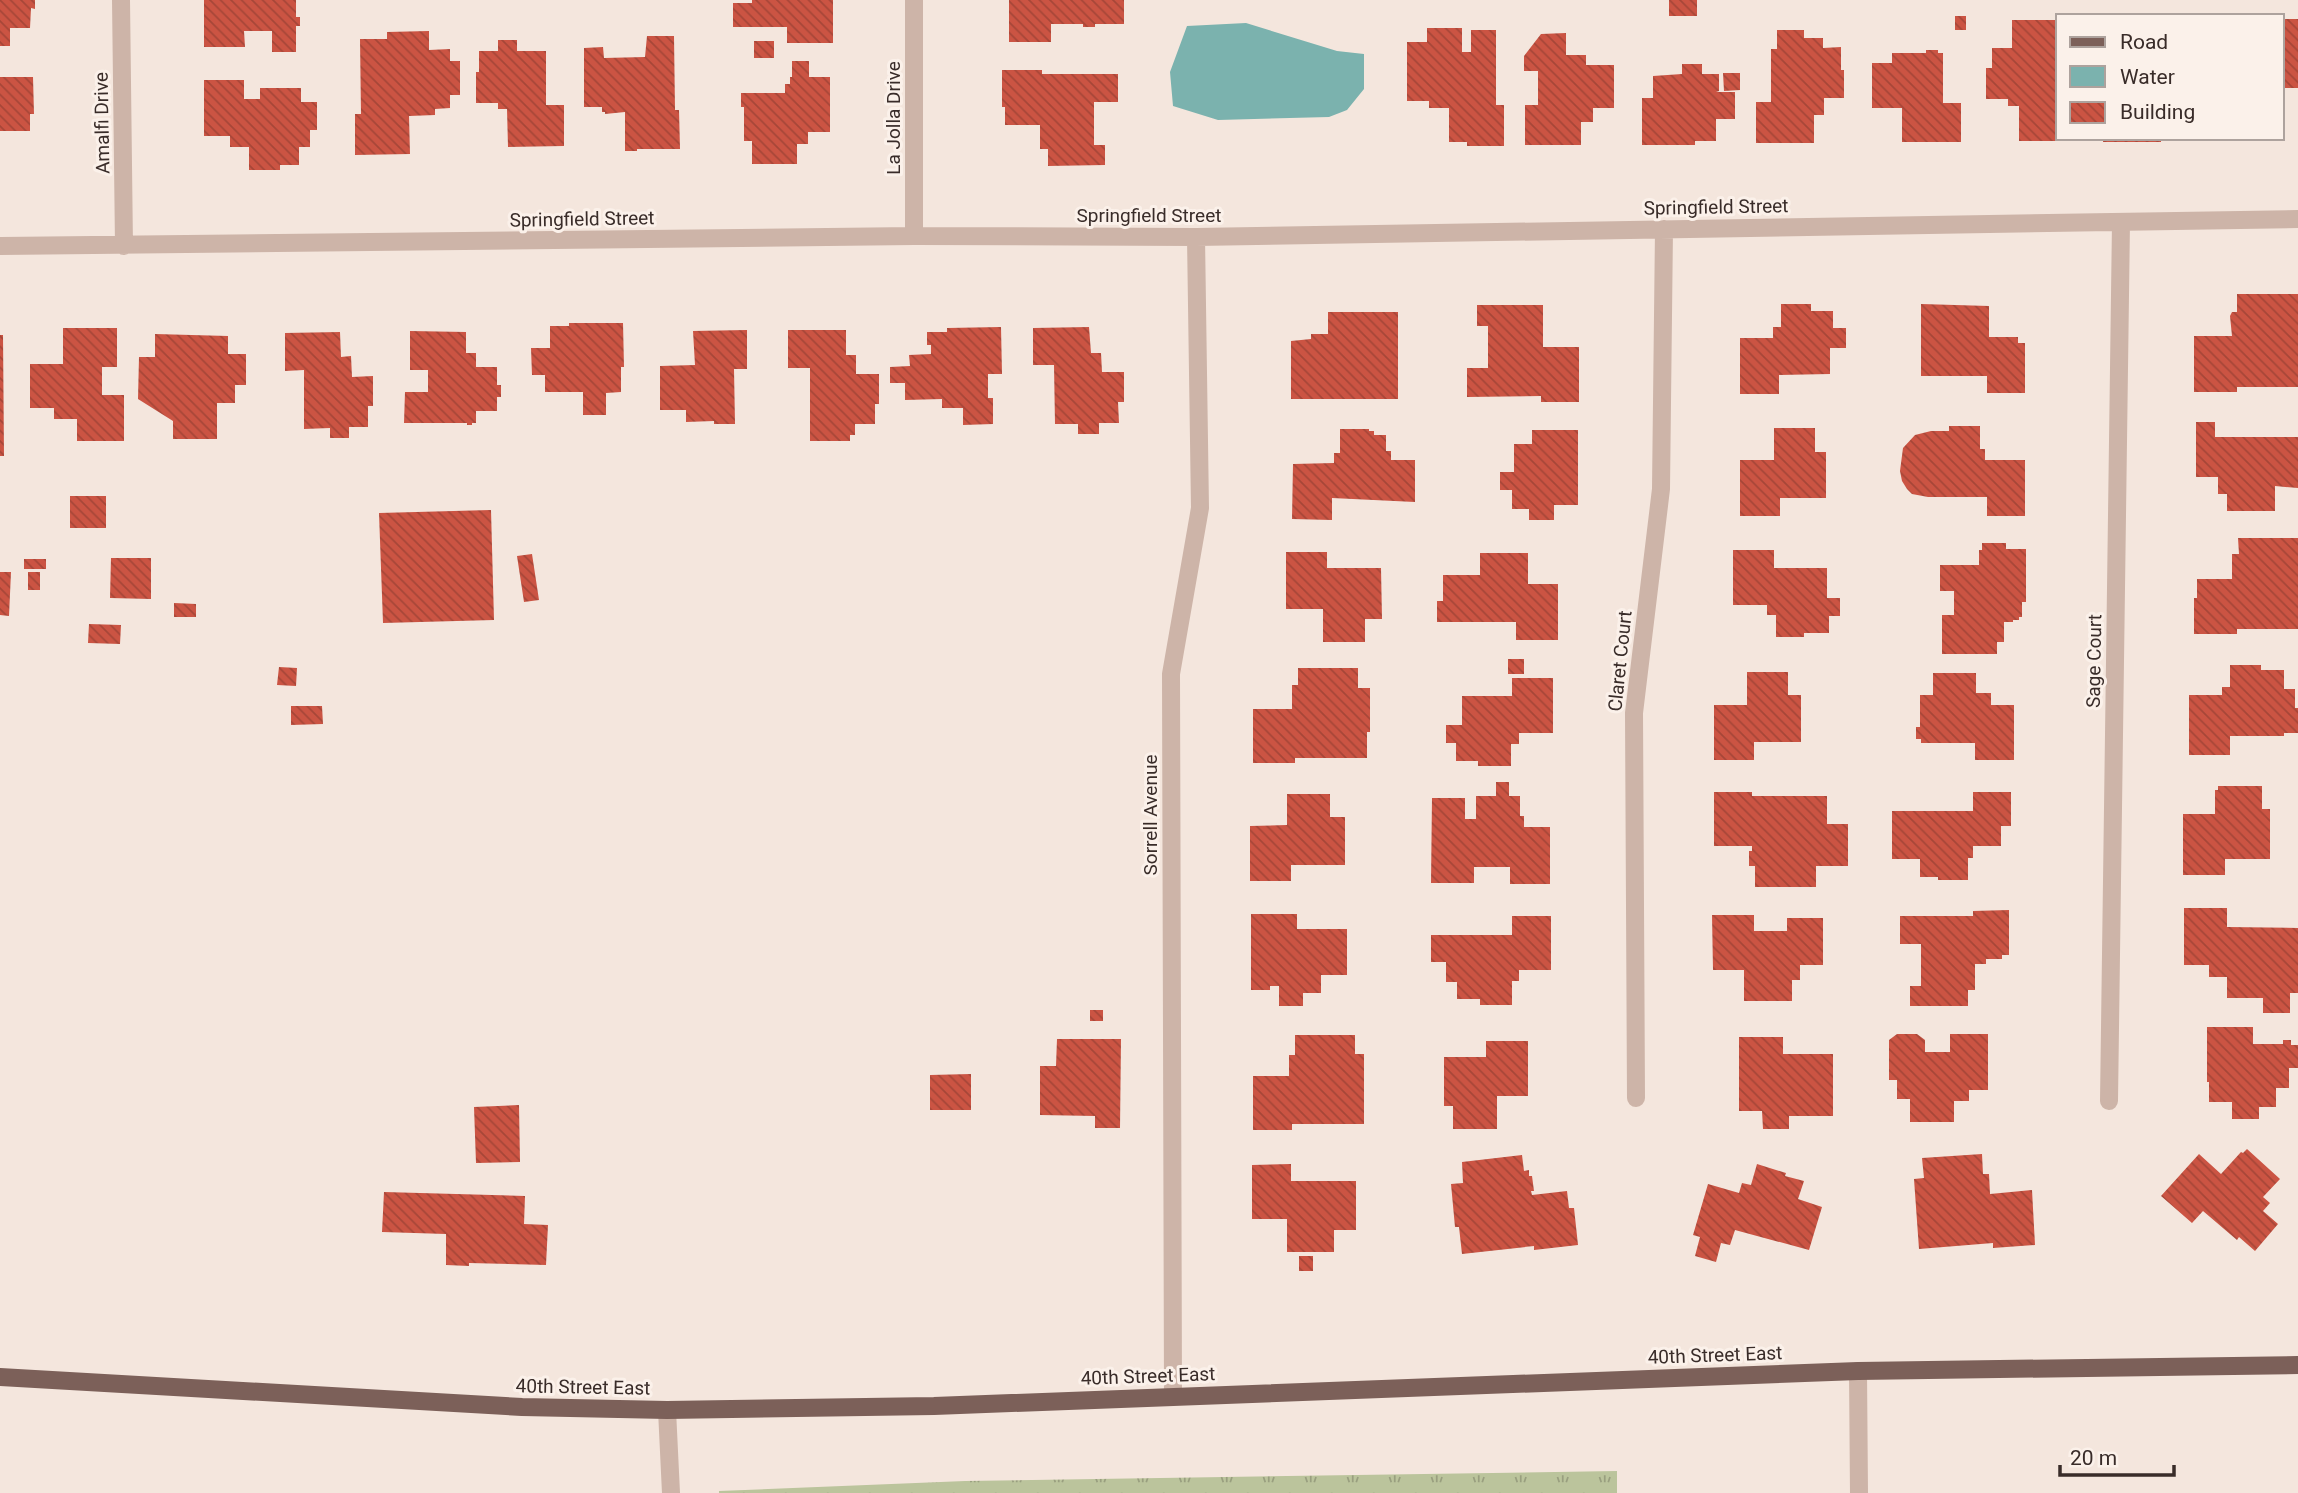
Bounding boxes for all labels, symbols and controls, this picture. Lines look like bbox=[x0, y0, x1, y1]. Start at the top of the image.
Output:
legend bbox=[2056, 14, 2284, 140]
text: Road bbox=[2120, 30, 2168, 54]
street label: La Jolla Drive bbox=[882, 61, 905, 175]
text: Water bbox=[2120, 65, 2175, 89]
street label: Amalfi Drive bbox=[90, 72, 114, 174]
text: Building bbox=[2120, 100, 2195, 124]
street label: Springfield Street bbox=[1643, 194, 1789, 220]
street label: Springfield Street bbox=[1077, 204, 1221, 227]
street label: Springfield Street bbox=[509, 206, 655, 232]
street label: Claret Court bbox=[1603, 609, 1637, 713]
street label: Sage Court bbox=[2082, 614, 2106, 708]
street label: Sorrell Avenue bbox=[1139, 755, 1162, 875]
street label: 40th Street East bbox=[1647, 1341, 1783, 1369]
street label: 40th Street East bbox=[1080, 1362, 1216, 1390]
street label: 40th Street East bbox=[515, 1374, 651, 1400]
scale bar bbox=[2060, 1434, 2174, 1478]
text: 20 m bbox=[2070, 1446, 2117, 1470]

